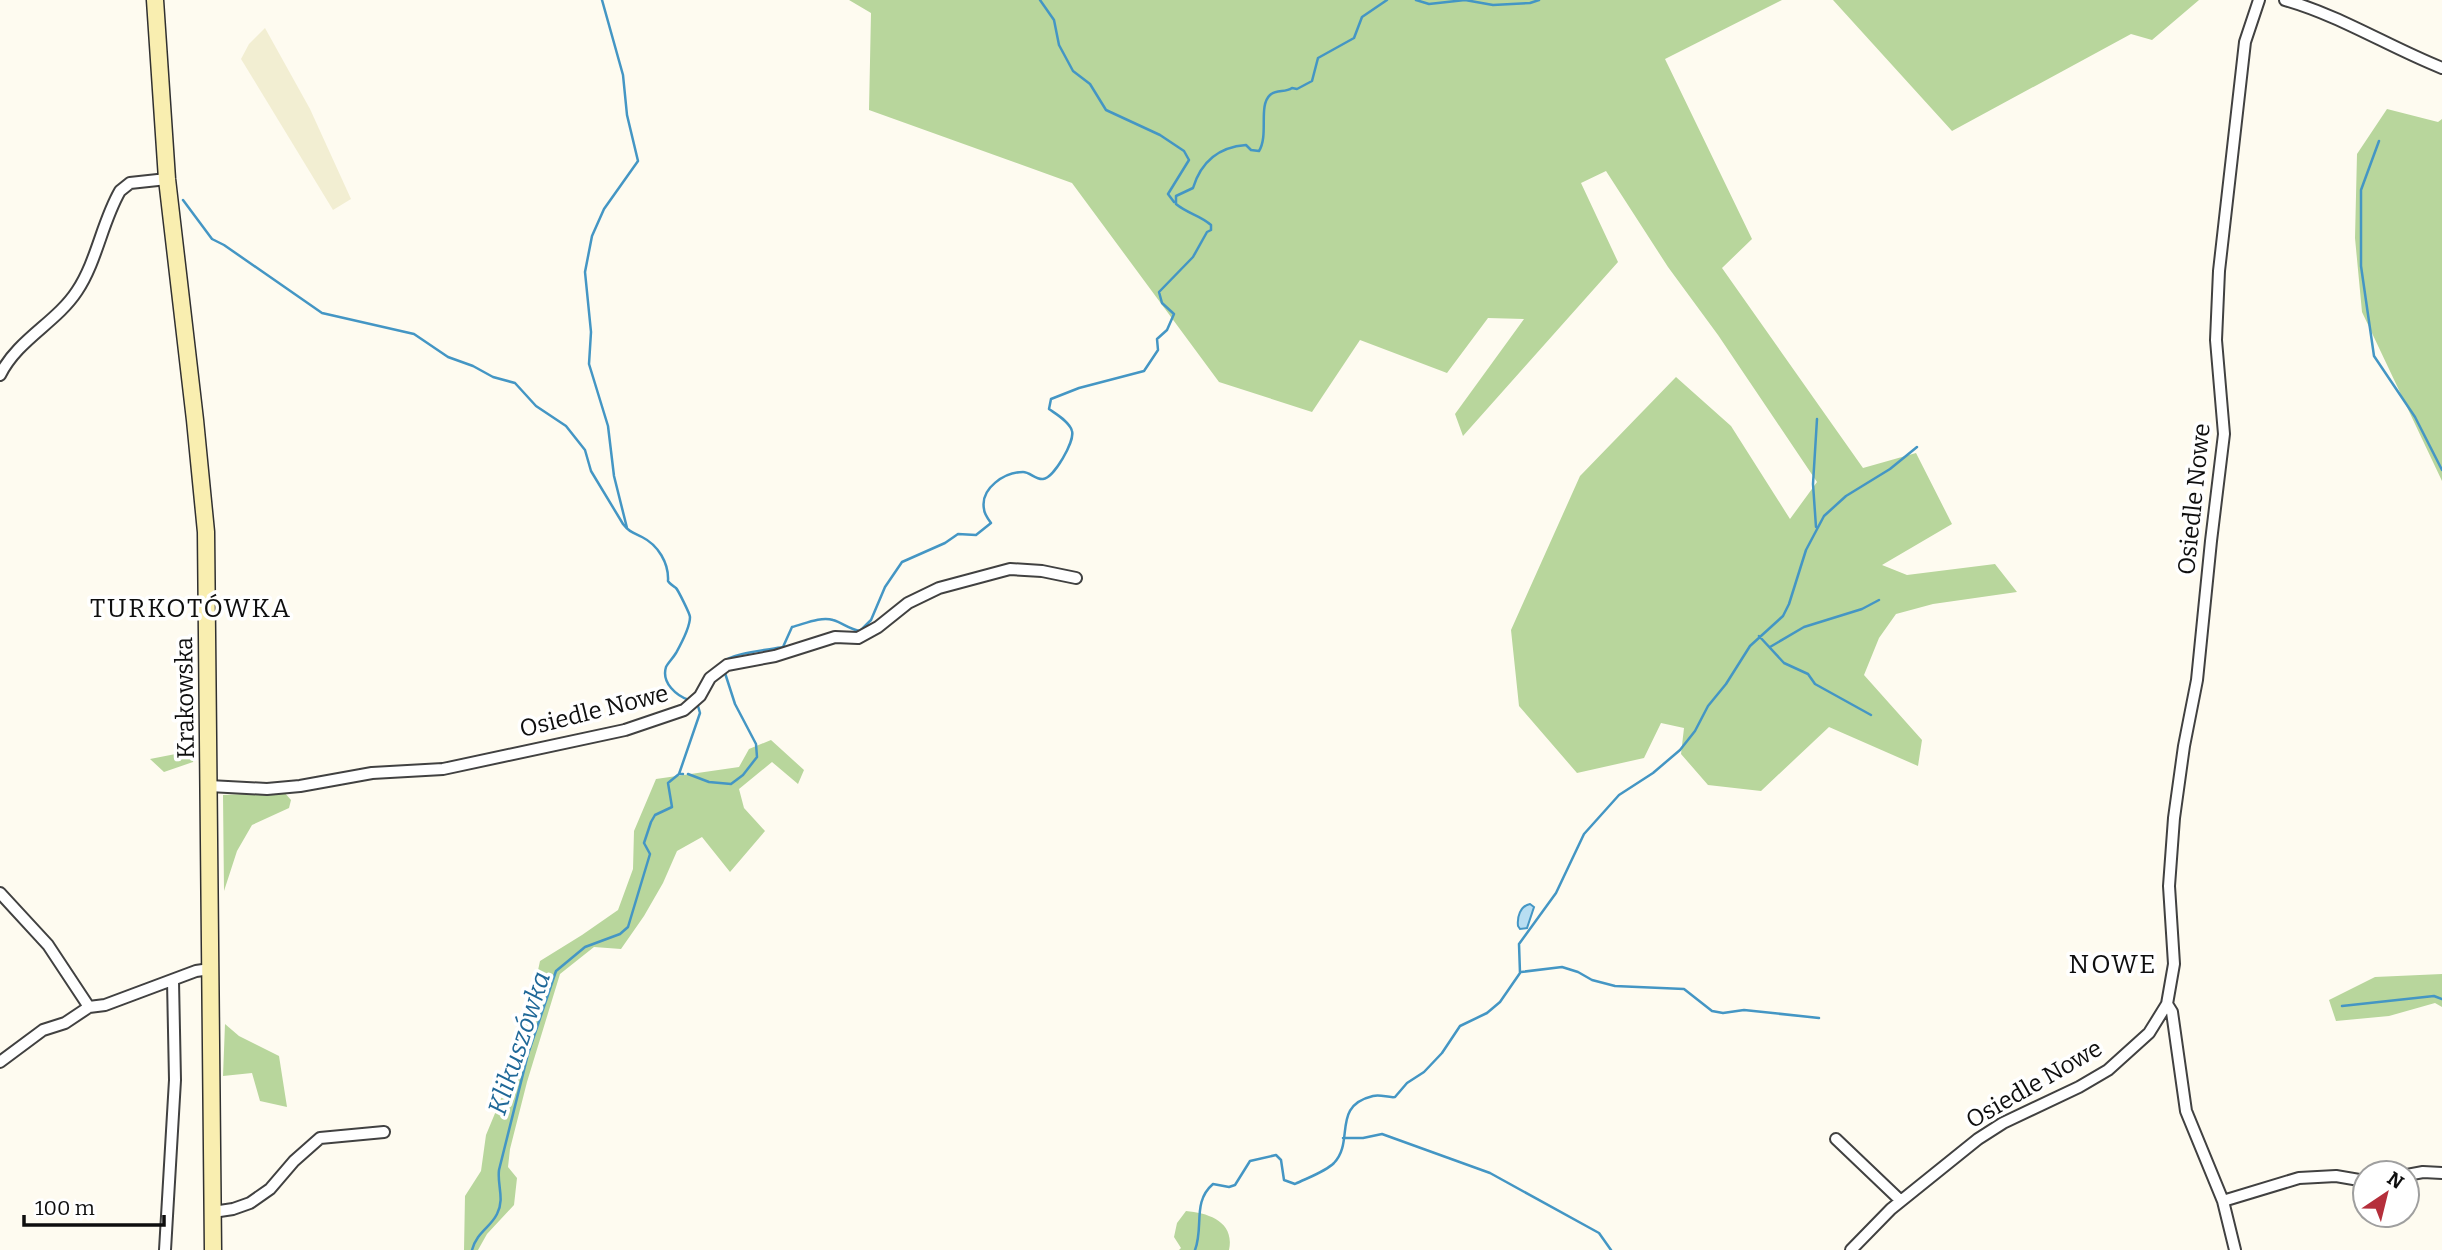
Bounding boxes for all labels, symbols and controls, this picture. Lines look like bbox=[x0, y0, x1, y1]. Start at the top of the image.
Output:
street label: Osiedle Nowe bbox=[2172, 422, 2216, 576]
district label: TURKOTÓWKA bbox=[90, 593, 292, 624]
street label: Krakowska bbox=[170, 637, 200, 759]
street label: Osiedle Nowe bbox=[517, 679, 671, 743]
district label: NOWE bbox=[2069, 949, 2157, 980]
water label: Klikuszówka bbox=[482, 968, 557, 1119]
street label: Osiedle Nowe bbox=[1961, 1034, 2107, 1134]
north arrow bbox=[2351, 1159, 2421, 1229]
text: N bbox=[2383, 1167, 2408, 1194]
scale bar bbox=[24, 1184, 164, 1228]
text: 100 m bbox=[35, 1195, 95, 1221]

